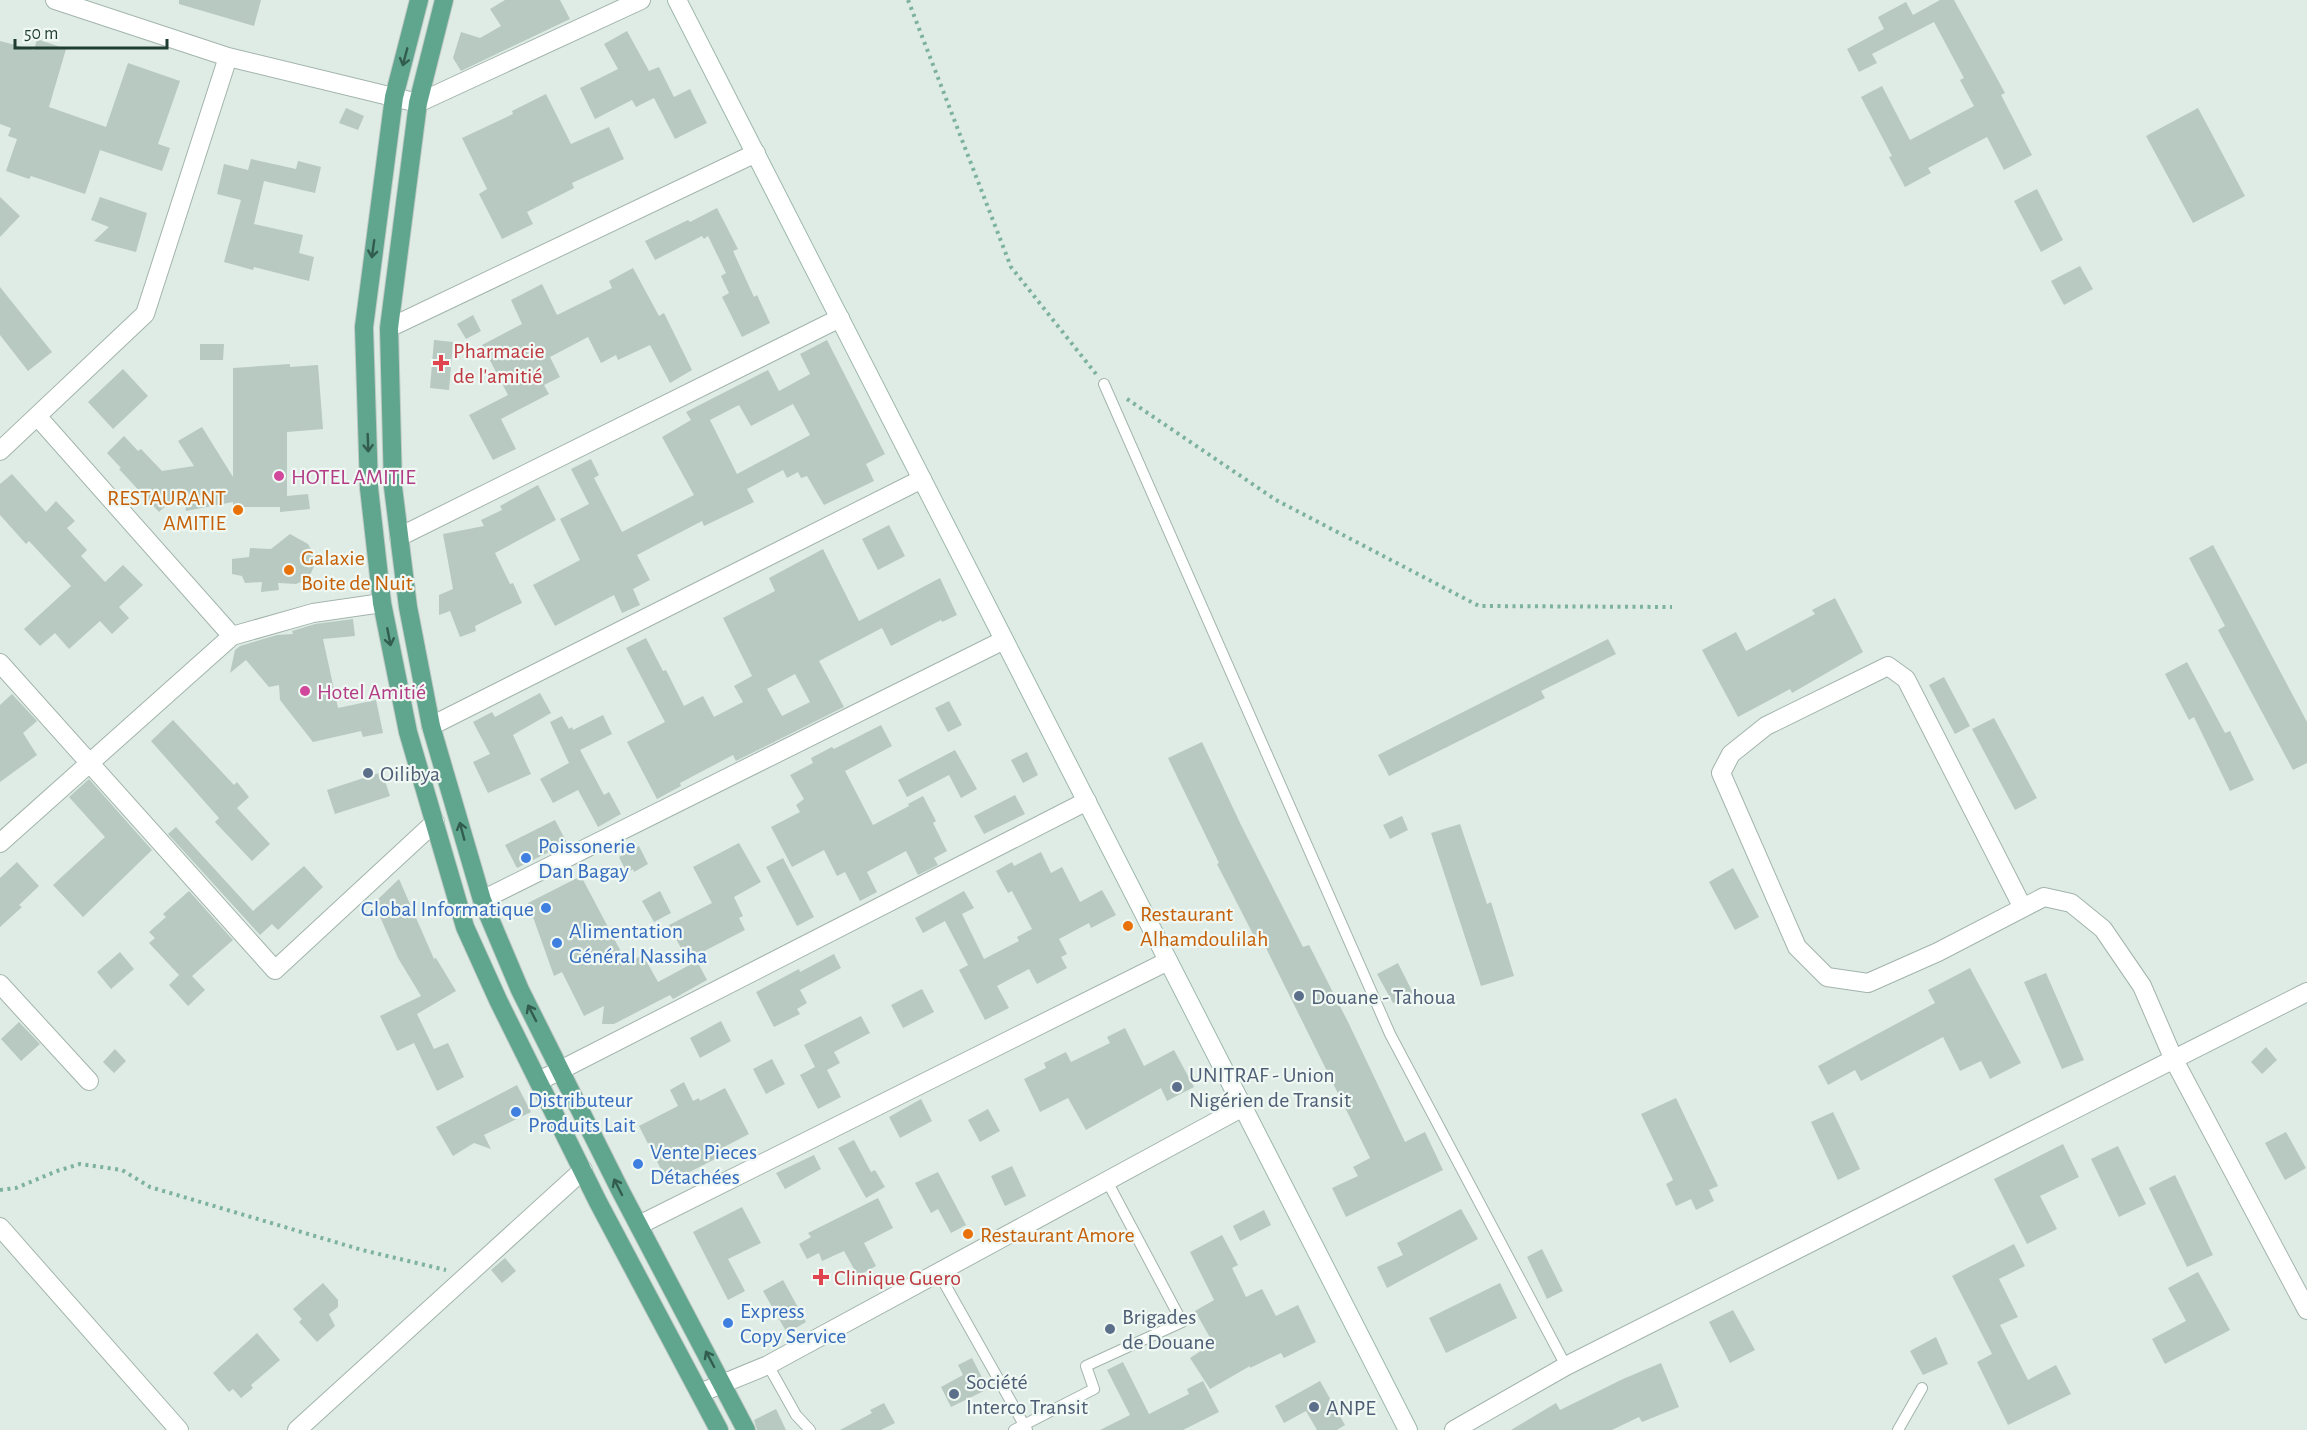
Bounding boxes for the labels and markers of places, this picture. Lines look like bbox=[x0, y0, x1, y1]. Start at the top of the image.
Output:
place label: Pharmacie de l'amitié bbox=[453, 340, 545, 387]
marker: Pharmacie de l'amitié bbox=[434, 356, 448, 370]
place label: HOTEL AMITIE bbox=[291, 466, 416, 488]
marker: HOTEL AMITIE bbox=[272, 469, 286, 483]
place label: RESTAURANT AMITIE bbox=[107, 487, 226, 534]
marker: RESTAURANT AMITIE bbox=[231, 503, 245, 517]
place label: Galaxie Boite de Nuit bbox=[301, 547, 413, 594]
marker: Galaxie Boite de Nuit bbox=[282, 563, 296, 577]
place label: Hotel Amitié bbox=[317, 681, 426, 703]
marker: Hotel Amitié bbox=[298, 684, 312, 698]
place label: Oilibya bbox=[380, 763, 440, 785]
marker: Oilibya bbox=[361, 766, 375, 780]
place label: Poissonerie Dan Bagay bbox=[538, 835, 636, 882]
marker: Poissonerie Dan Bagay bbox=[519, 851, 533, 865]
place label: Global Informatique bbox=[361, 898, 534, 920]
marker: Global Informatique bbox=[539, 901, 553, 915]
place label: Restaurant Alhamdoulilah bbox=[1140, 903, 1268, 950]
marker: Restaurant Alhamdoulilah bbox=[1121, 919, 1135, 933]
place label: Alimentation Général Nassiha bbox=[569, 920, 707, 967]
marker: Alimentation Général Nassiha bbox=[550, 936, 564, 950]
place label: Douane - Tahoua bbox=[1311, 986, 1456, 1008]
marker: Douane - Tahoua bbox=[1292, 989, 1306, 1003]
place label: UNITRAF - Union Nigérien de Transit bbox=[1189, 1064, 1351, 1111]
marker: UNITRAF - Union Nigérien de Transit bbox=[1170, 1080, 1184, 1094]
place label: Distributeur Produits Lait bbox=[528, 1089, 635, 1136]
marker: Distributeur Produits Lait bbox=[509, 1105, 523, 1119]
place label: Vente Pieces Détachées bbox=[650, 1141, 757, 1188]
marker: Vente Pieces Détachées bbox=[631, 1157, 645, 1171]
place label: Restaurant Amore bbox=[980, 1224, 1135, 1246]
marker: Restaurant Amore bbox=[961, 1227, 975, 1241]
place label: Clinique Guero bbox=[834, 1267, 961, 1289]
marker: Clinique Guero bbox=[812, 1268, 830, 1286]
place label: Express Copy Service bbox=[740, 1300, 846, 1347]
place label: Brigades de Douane bbox=[1122, 1306, 1215, 1353]
marker: Express Copy Service bbox=[721, 1316, 735, 1330]
marker: Brigades de Douane bbox=[1103, 1322, 1117, 1336]
place label: Société Interco Transit bbox=[966, 1371, 1088, 1418]
marker: Société Interco Transit bbox=[947, 1387, 961, 1401]
place label: ANPE bbox=[1326, 1397, 1376, 1419]
marker: ANPE bbox=[1307, 1400, 1321, 1414]

